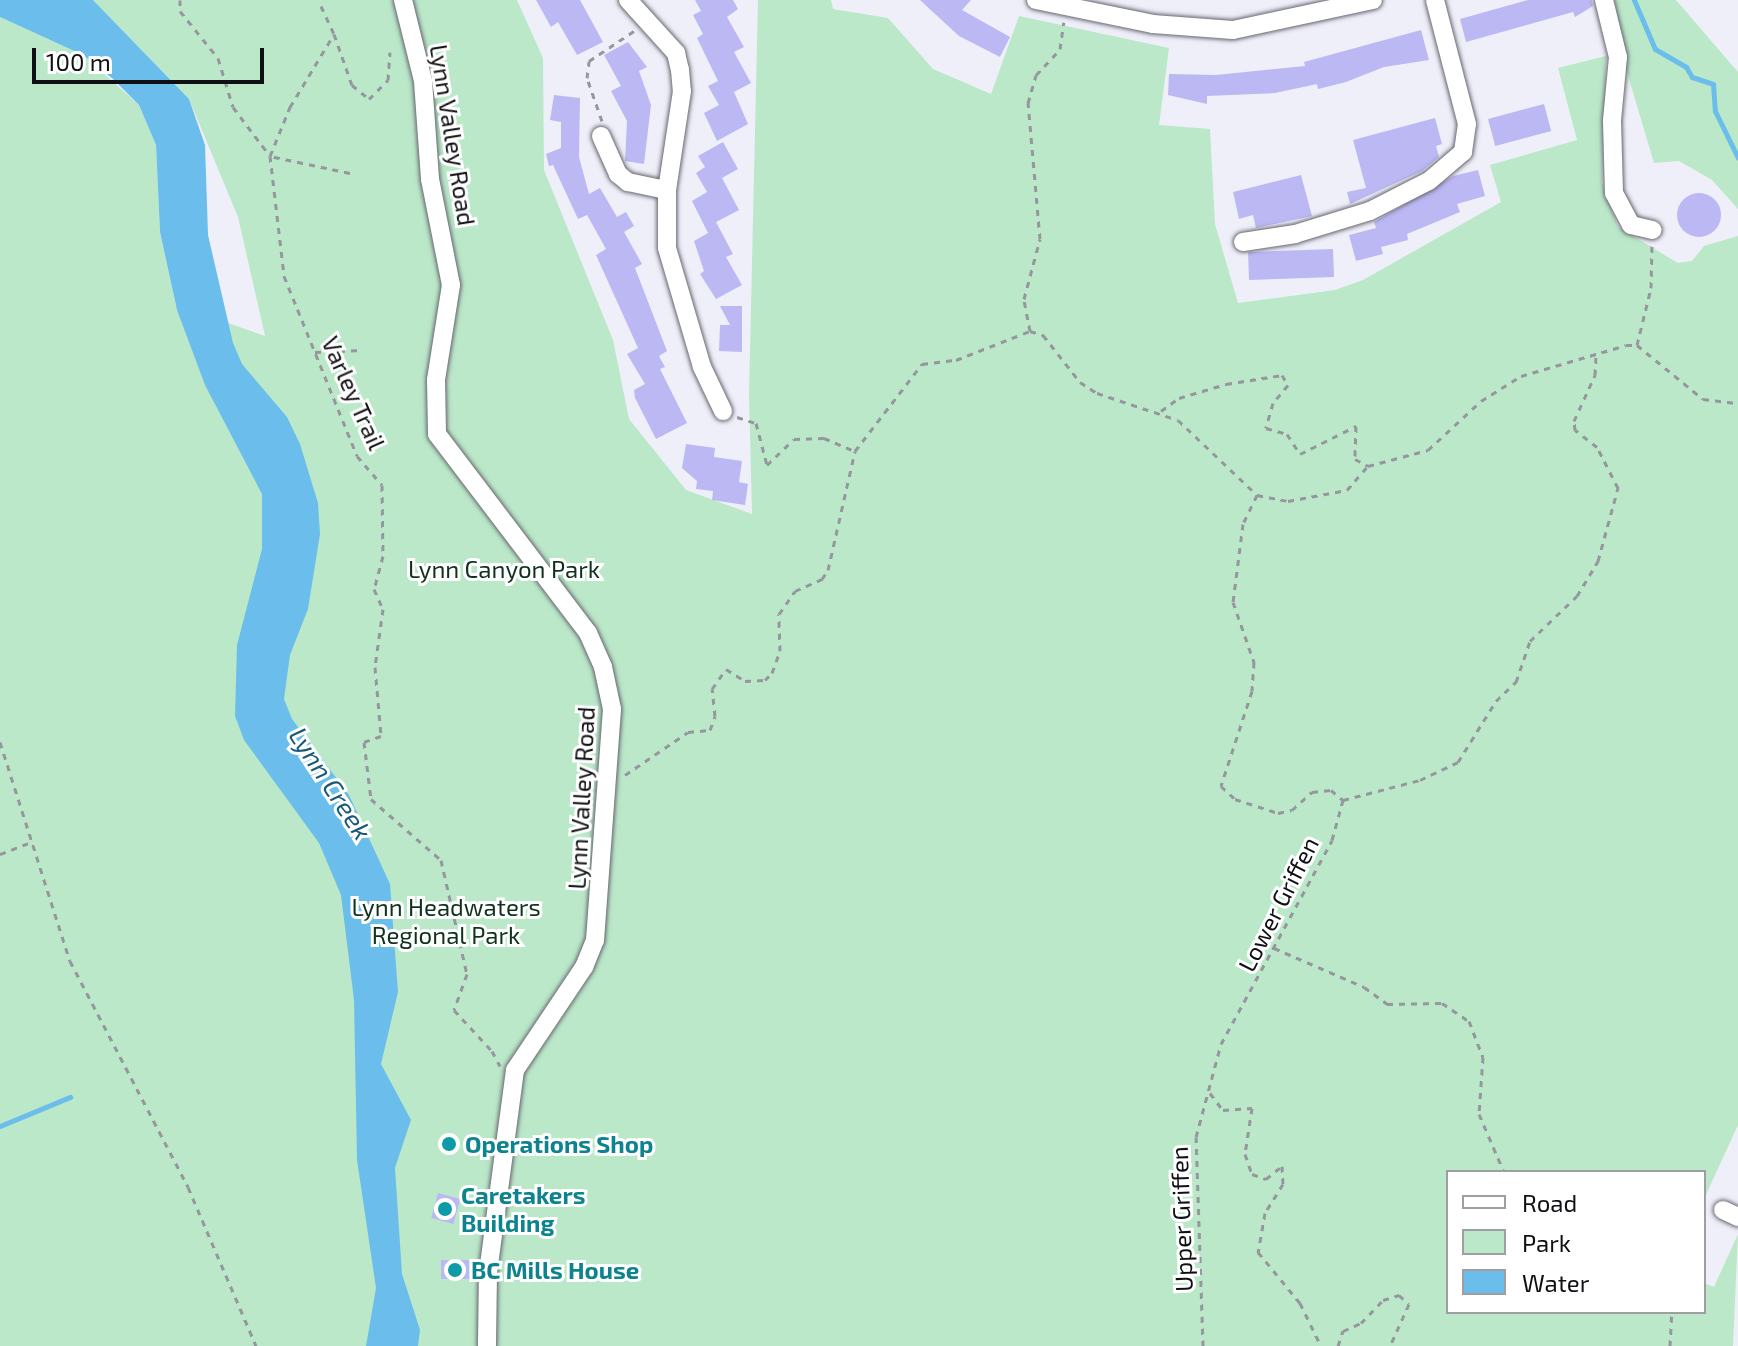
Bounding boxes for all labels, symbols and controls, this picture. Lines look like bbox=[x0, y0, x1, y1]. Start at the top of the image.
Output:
scale bar bbox=[36, 32, 268, 82]
street label: Lynn Valley Road bbox=[424, 42, 482, 228]
text: 100 m bbox=[46, 47, 111, 76]
street label: Varley Trail bbox=[316, 331, 392, 455]
park label: Lynn Canyon Park bbox=[408, 555, 600, 583]
street label: Lynn Valley Road bbox=[562, 705, 600, 891]
water label: Lynn Creek bbox=[283, 721, 379, 845]
street label: Lower Griffen bbox=[1232, 832, 1324, 976]
park label: Lynn Headwaters Regional Park bbox=[351, 893, 541, 949]
place label: Operations Shop bbox=[465, 1130, 653, 1158]
marker: Operations Shop bbox=[440, 1135, 458, 1153]
street label: Upper Griffen bbox=[1164, 1146, 1198, 1292]
legend bbox=[1446, 1170, 1706, 1314]
place label: Caretakers Building bbox=[461, 1181, 585, 1237]
text: Road bbox=[1522, 1188, 1577, 1217]
marker: Caretakers Building bbox=[436, 1200, 454, 1218]
text: Park bbox=[1522, 1228, 1571, 1257]
place label: BC Mills House bbox=[471, 1256, 639, 1284]
marker: BC Mills House bbox=[446, 1261, 464, 1279]
text: Water bbox=[1522, 1268, 1589, 1297]

